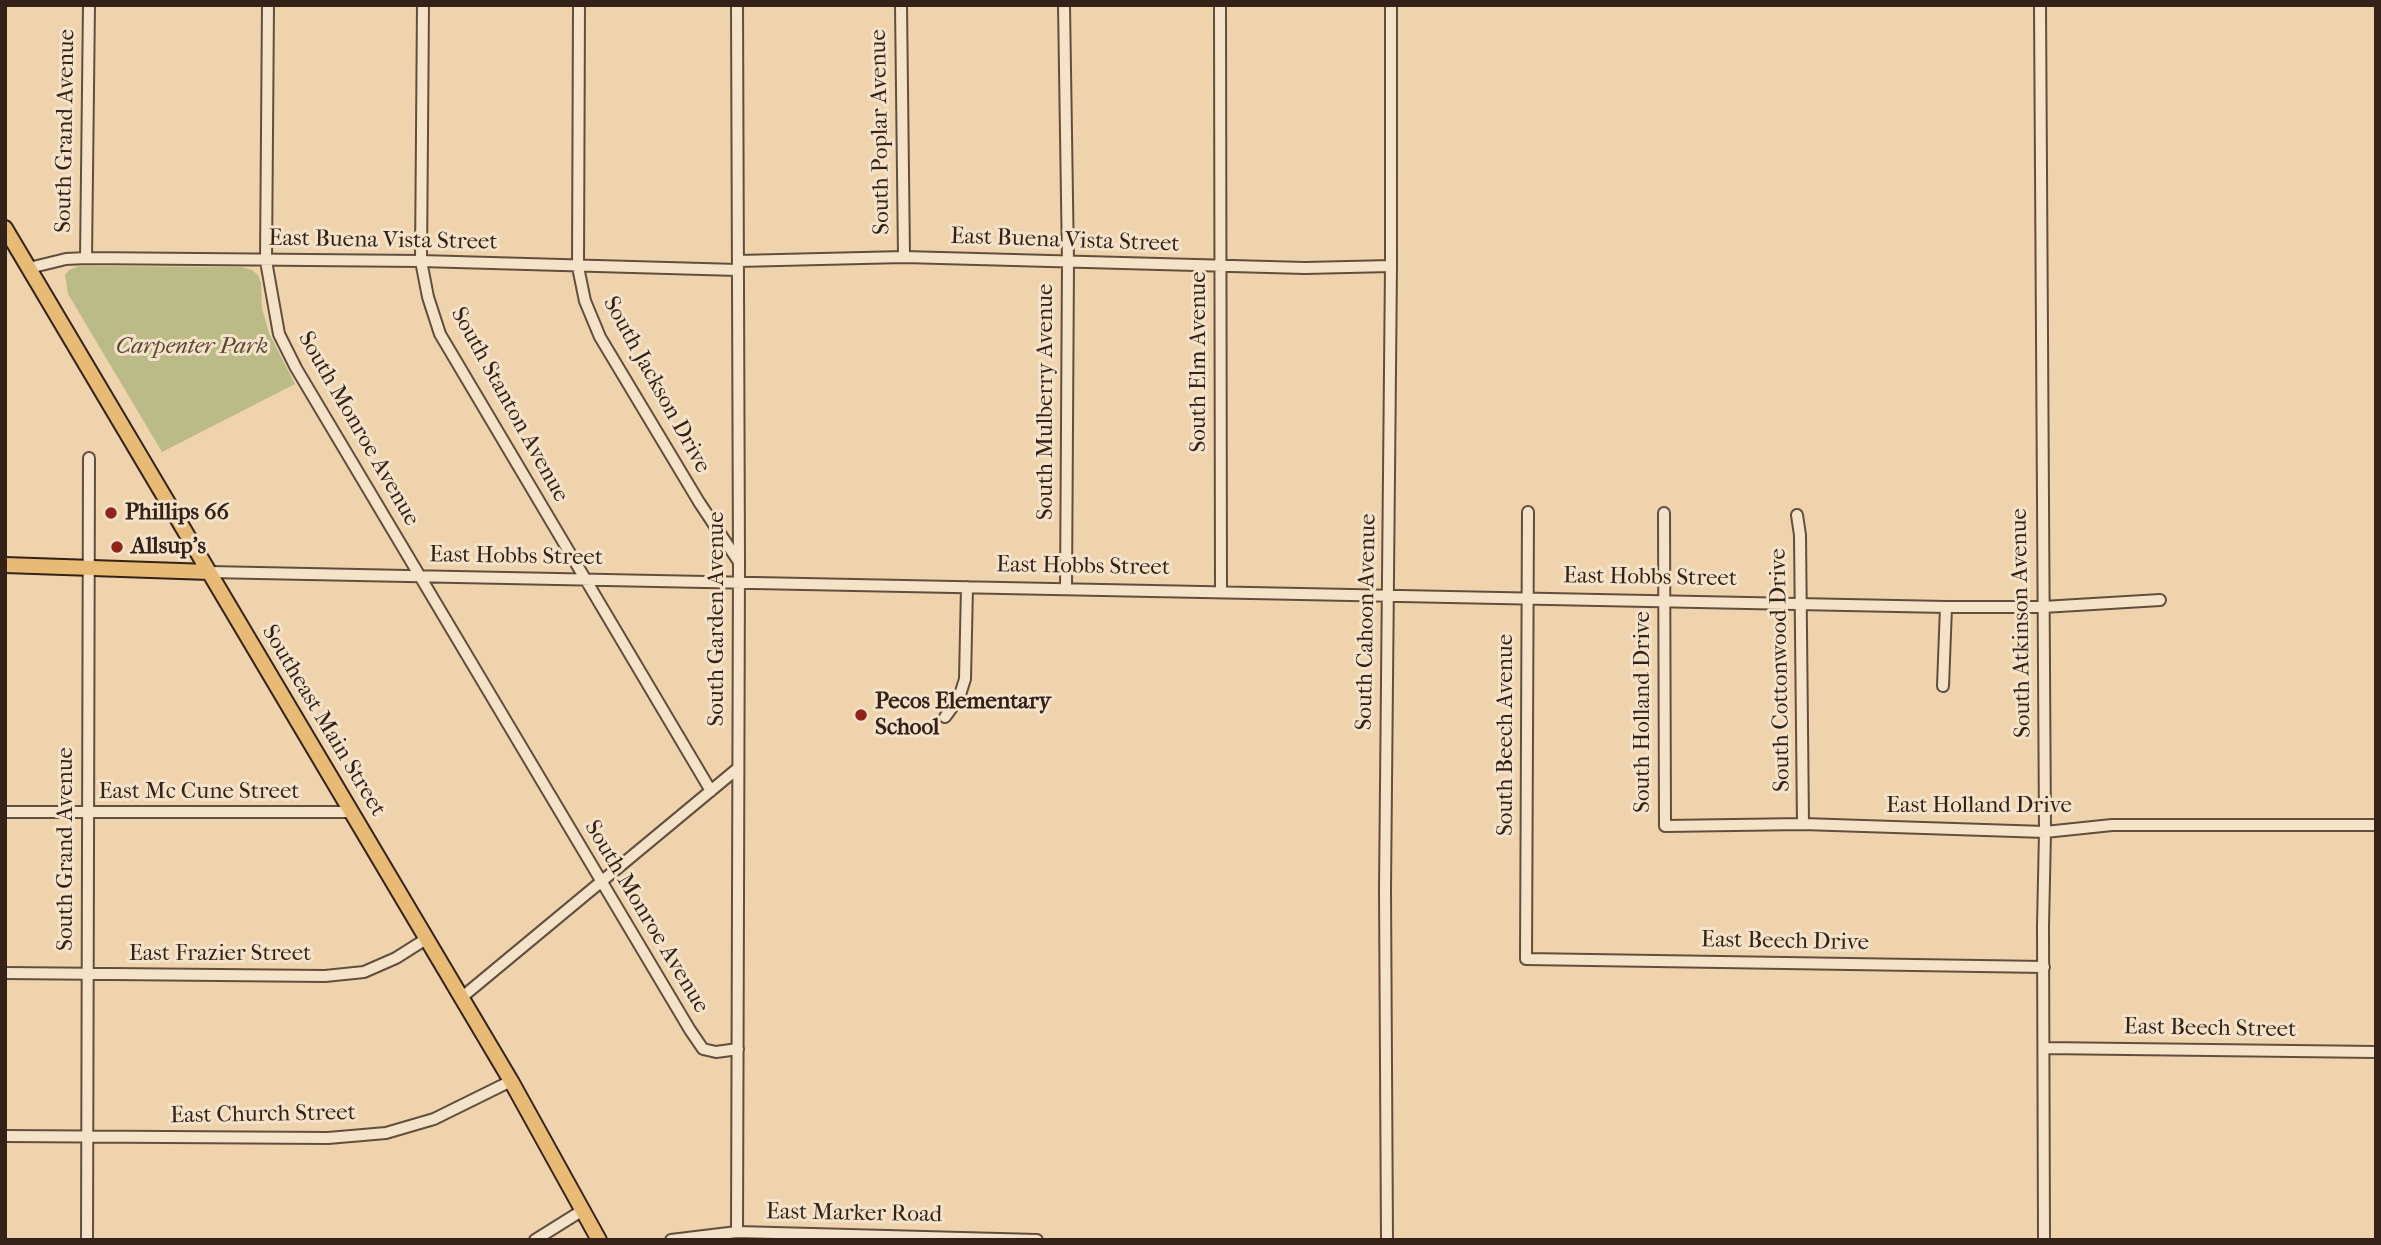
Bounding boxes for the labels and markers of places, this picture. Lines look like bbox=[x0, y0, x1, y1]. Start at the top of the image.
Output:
place label: Phillips 66 bbox=[125, 499, 229, 527]
marker: Phillips 66 bbox=[103, 505, 119, 521]
place label: Allsup's bbox=[131, 533, 206, 561]
marker: Allsup's bbox=[109, 539, 125, 555]
place label: Pecos Elementary School bbox=[875, 688, 1051, 742]
marker: Pecos Elementary School bbox=[853, 707, 869, 723]

